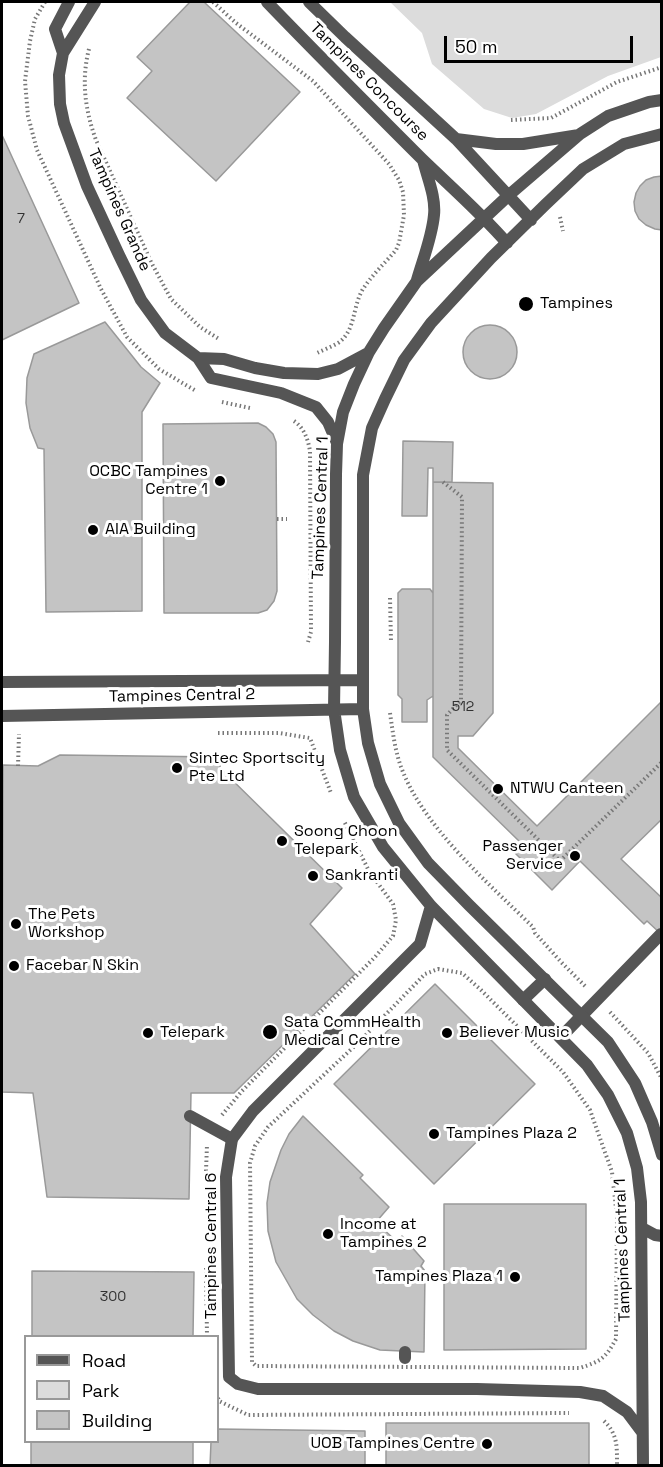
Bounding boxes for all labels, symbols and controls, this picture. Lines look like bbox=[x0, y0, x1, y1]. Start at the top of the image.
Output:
street label: Tampines Concourse bbox=[306, 19, 432, 145]
scale bar bbox=[447, 24, 636, 62]
text: 50 m bbox=[455, 35, 497, 58]
street label: Tampines Grande bbox=[83, 146, 155, 274]
house number: 7 bbox=[17, 211, 25, 227]
place label: Tampines bbox=[540, 294, 613, 314]
marker: Tampines bbox=[517, 295, 535, 313]
street label: Tampines Central 1 bbox=[309, 436, 333, 580]
place label: OCBC Tampines Centre 1 bbox=[89, 462, 208, 500]
marker: OCBC Tampines Centre 1 bbox=[213, 474, 227, 488]
place label: AIA Building bbox=[105, 520, 196, 540]
marker: AIA Building bbox=[86, 523, 100, 537]
street label: Tampines Central 2 bbox=[109, 685, 255, 707]
house number: 512 bbox=[452, 699, 474, 715]
place label: Sintec Sportscity Pte Ltd bbox=[189, 749, 325, 787]
marker: Sintec Sportscity Pte Ltd bbox=[170, 761, 184, 775]
place label: NTWU Canteen bbox=[510, 779, 624, 799]
marker: NTWU Canteen bbox=[491, 782, 505, 796]
place label: Soong Choon Telepark bbox=[294, 822, 397, 860]
marker: Soong Choon Telepark bbox=[275, 834, 289, 848]
place label: Passenger Service bbox=[483, 837, 563, 875]
marker: Passenger Service bbox=[568, 849, 582, 863]
place label: Sankranti bbox=[325, 866, 398, 886]
marker: Sankranti bbox=[306, 869, 320, 883]
place label: The Pets Workshop bbox=[28, 905, 105, 943]
marker: The Pets Workshop bbox=[9, 917, 23, 931]
place label: Facebar N Skin bbox=[26, 956, 139, 976]
marker: Facebar N Skin bbox=[7, 959, 21, 973]
place label: Sata CommHealth Medical Centre bbox=[284, 1013, 421, 1051]
place label: Telepark bbox=[160, 1023, 225, 1043]
marker: Sata CommHealth Medical Centre bbox=[261, 1023, 279, 1041]
place label: Believer Music bbox=[459, 1023, 569, 1043]
marker: Telepark bbox=[141, 1026, 155, 1040]
marker: Believer Music bbox=[440, 1026, 454, 1040]
place label: Tampines Plaza 2 bbox=[446, 1124, 577, 1144]
marker: Tampines Plaza 2 bbox=[427, 1127, 441, 1141]
street label: Tampines Central 6 bbox=[202, 1173, 222, 1319]
street label: Tampines Central 1 bbox=[611, 1178, 635, 1322]
place label: Income at Tampines 2 bbox=[340, 1215, 427, 1253]
marker: Income at Tampines 2 bbox=[321, 1227, 335, 1241]
place label: Tampines Plaza 1 bbox=[375, 1267, 503, 1287]
marker: Tampines Plaza 1 bbox=[508, 1270, 522, 1284]
house number: 300 bbox=[100, 1289, 126, 1305]
legend bbox=[24, 1335, 219, 1443]
text: Road bbox=[82, 1349, 126, 1372]
text: Park bbox=[82, 1379, 119, 1402]
text: Building bbox=[82, 1409, 152, 1432]
place label: UOB Tampines Centre bbox=[310, 1434, 475, 1454]
marker: UOB Tampines Centre bbox=[480, 1437, 494, 1451]

